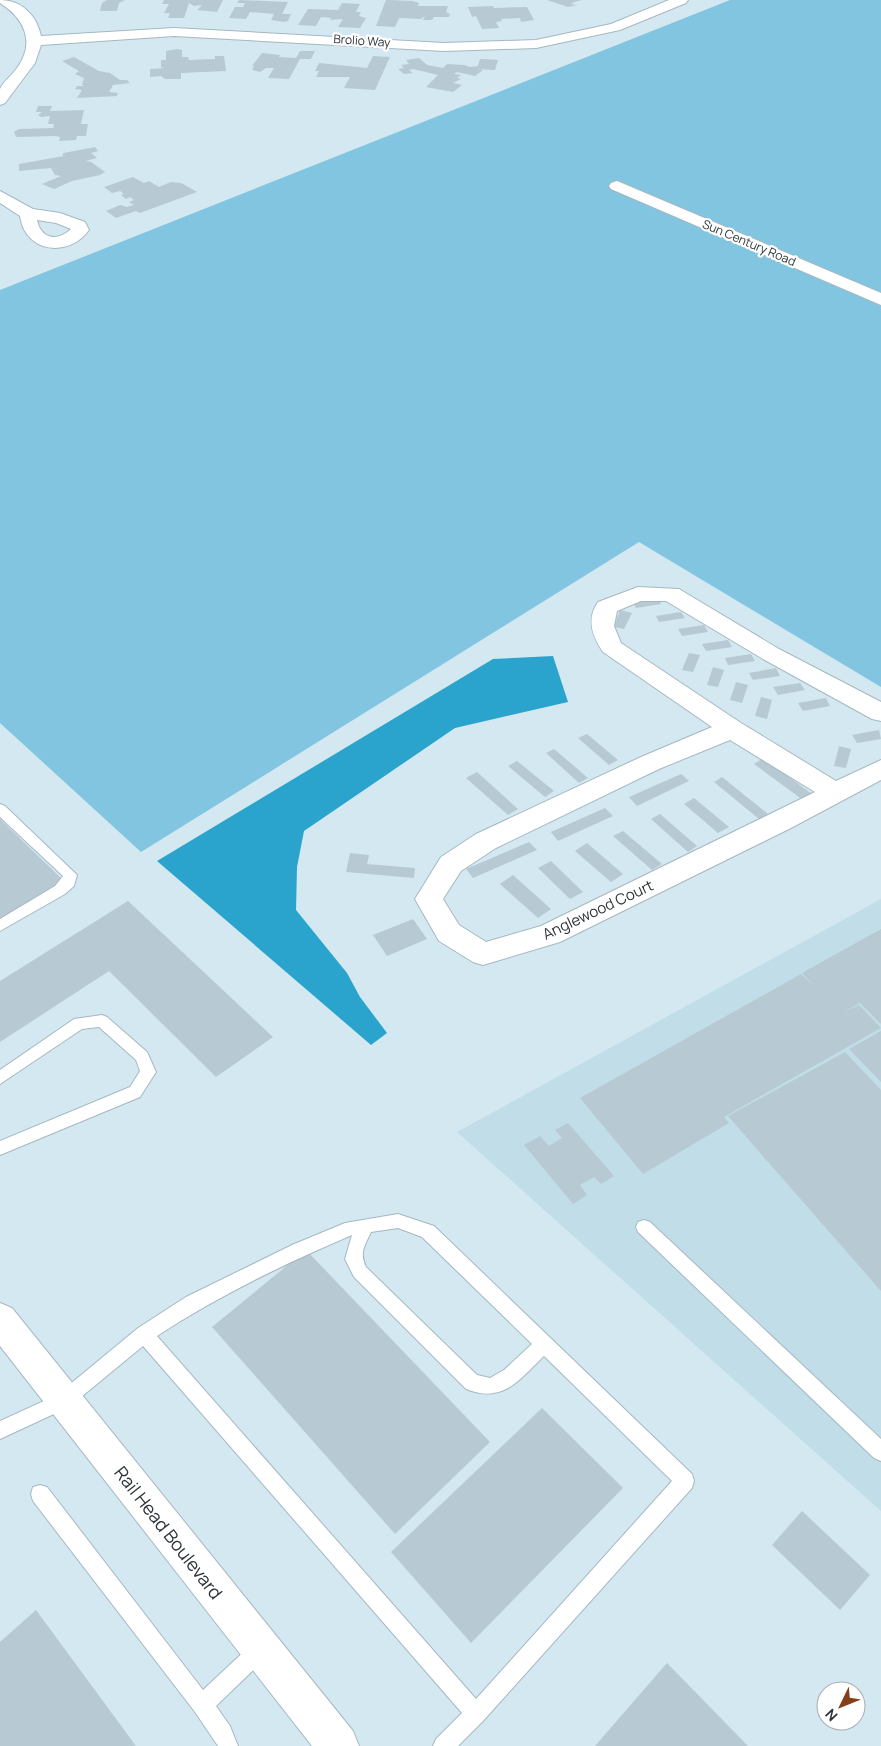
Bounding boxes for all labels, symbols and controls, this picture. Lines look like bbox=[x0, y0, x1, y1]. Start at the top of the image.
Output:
street label: Brolio Way bbox=[333, 30, 392, 51]
street label: Sun Century Road bbox=[700, 215, 799, 270]
street label: Anglewood Court bbox=[539, 875, 657, 944]
street label: Rail Head Boulevard bbox=[109, 1461, 228, 1604]
north arrow bbox=[816, 1681, 866, 1731]
text: N bbox=[821, 1705, 842, 1725]

